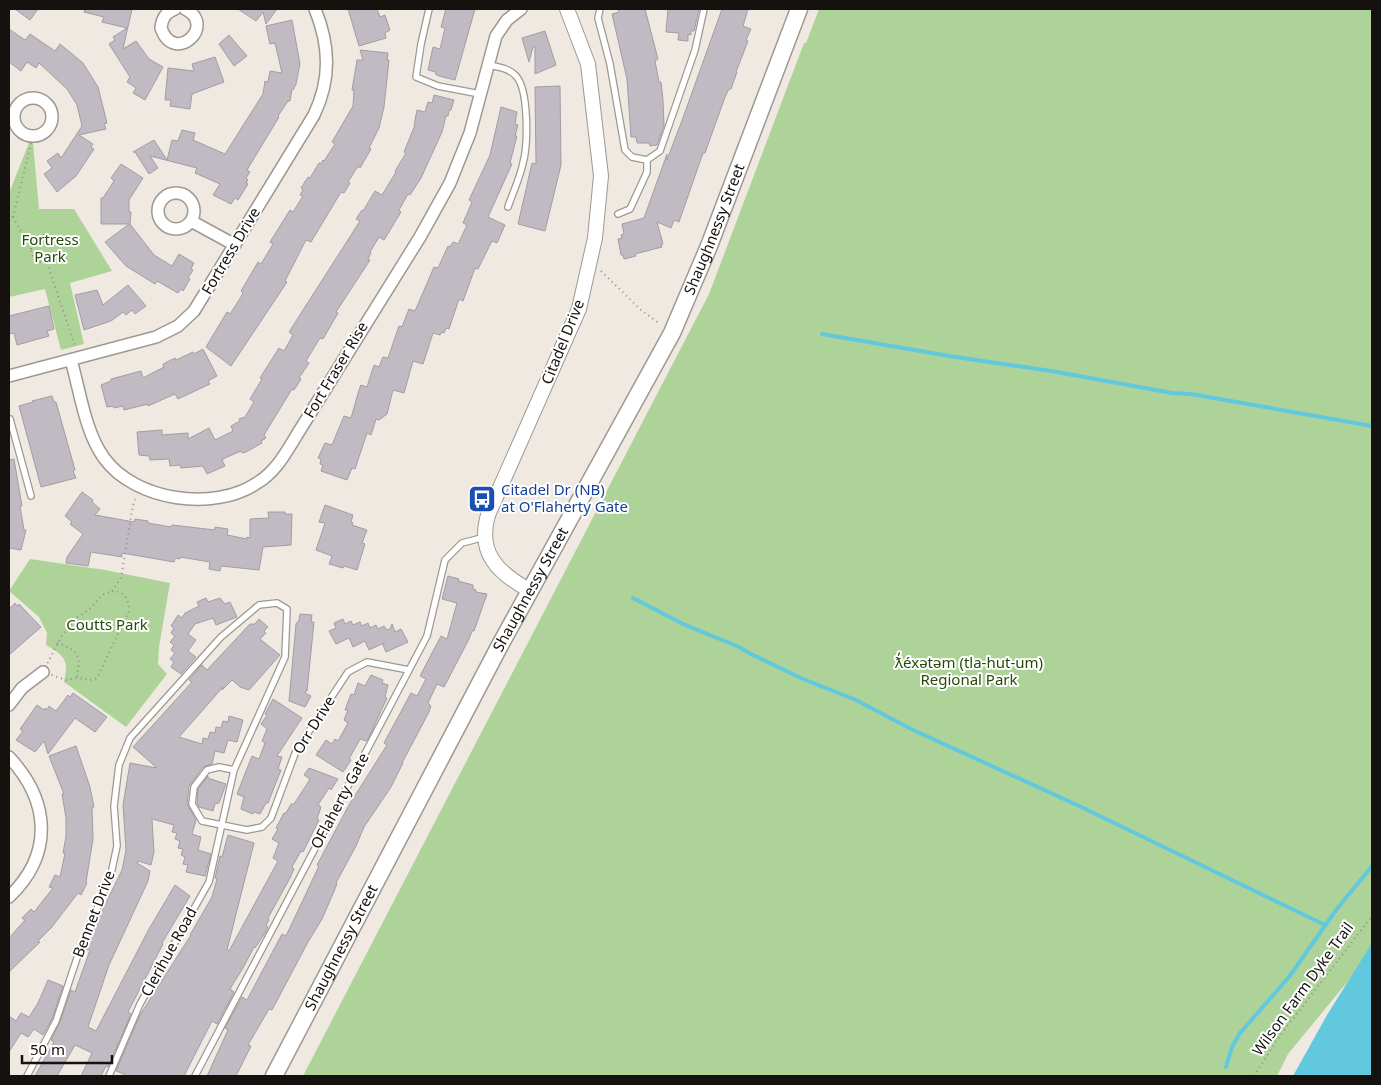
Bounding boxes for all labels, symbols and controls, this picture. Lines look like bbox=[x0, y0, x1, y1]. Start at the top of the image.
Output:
street label: Shaughnessy Street bbox=[678, 160, 749, 298]
street label: Fortress Drive bbox=[196, 203, 264, 298]
park label: Fortress Park bbox=[21, 229, 79, 266]
street label: Citadel Drive bbox=[536, 296, 588, 387]
street label: Fort Fraser Rise bbox=[298, 318, 372, 421]
place label: Citadel Dr (NB) at O'Flaherty Gate bbox=[501, 479, 628, 516]
bus stop icon: Citadel Dr (NB) at O'Flaherty Gate bbox=[467, 484, 497, 514]
street label: Shaughnessy Street bbox=[487, 523, 572, 655]
park label: Coutts Park bbox=[66, 614, 148, 634]
park label: ƛ̓éxətəm (tla-hut-um) Regional Park bbox=[894, 652, 1043, 689]
street label: Orr Drive bbox=[287, 692, 339, 757]
street label: OFlaherty Gate bbox=[305, 749, 373, 852]
street label: Bennet Drive bbox=[67, 867, 119, 960]
street label: Shaughnessy Street bbox=[299, 880, 382, 1013]
street label: Clerihue Road bbox=[135, 903, 201, 1000]
street label: Wilson Farm Dyke Trail bbox=[1247, 918, 1357, 1059]
scale bar bbox=[22, 1032, 112, 1064]
text: 50 m bbox=[30, 1039, 65, 1059]

